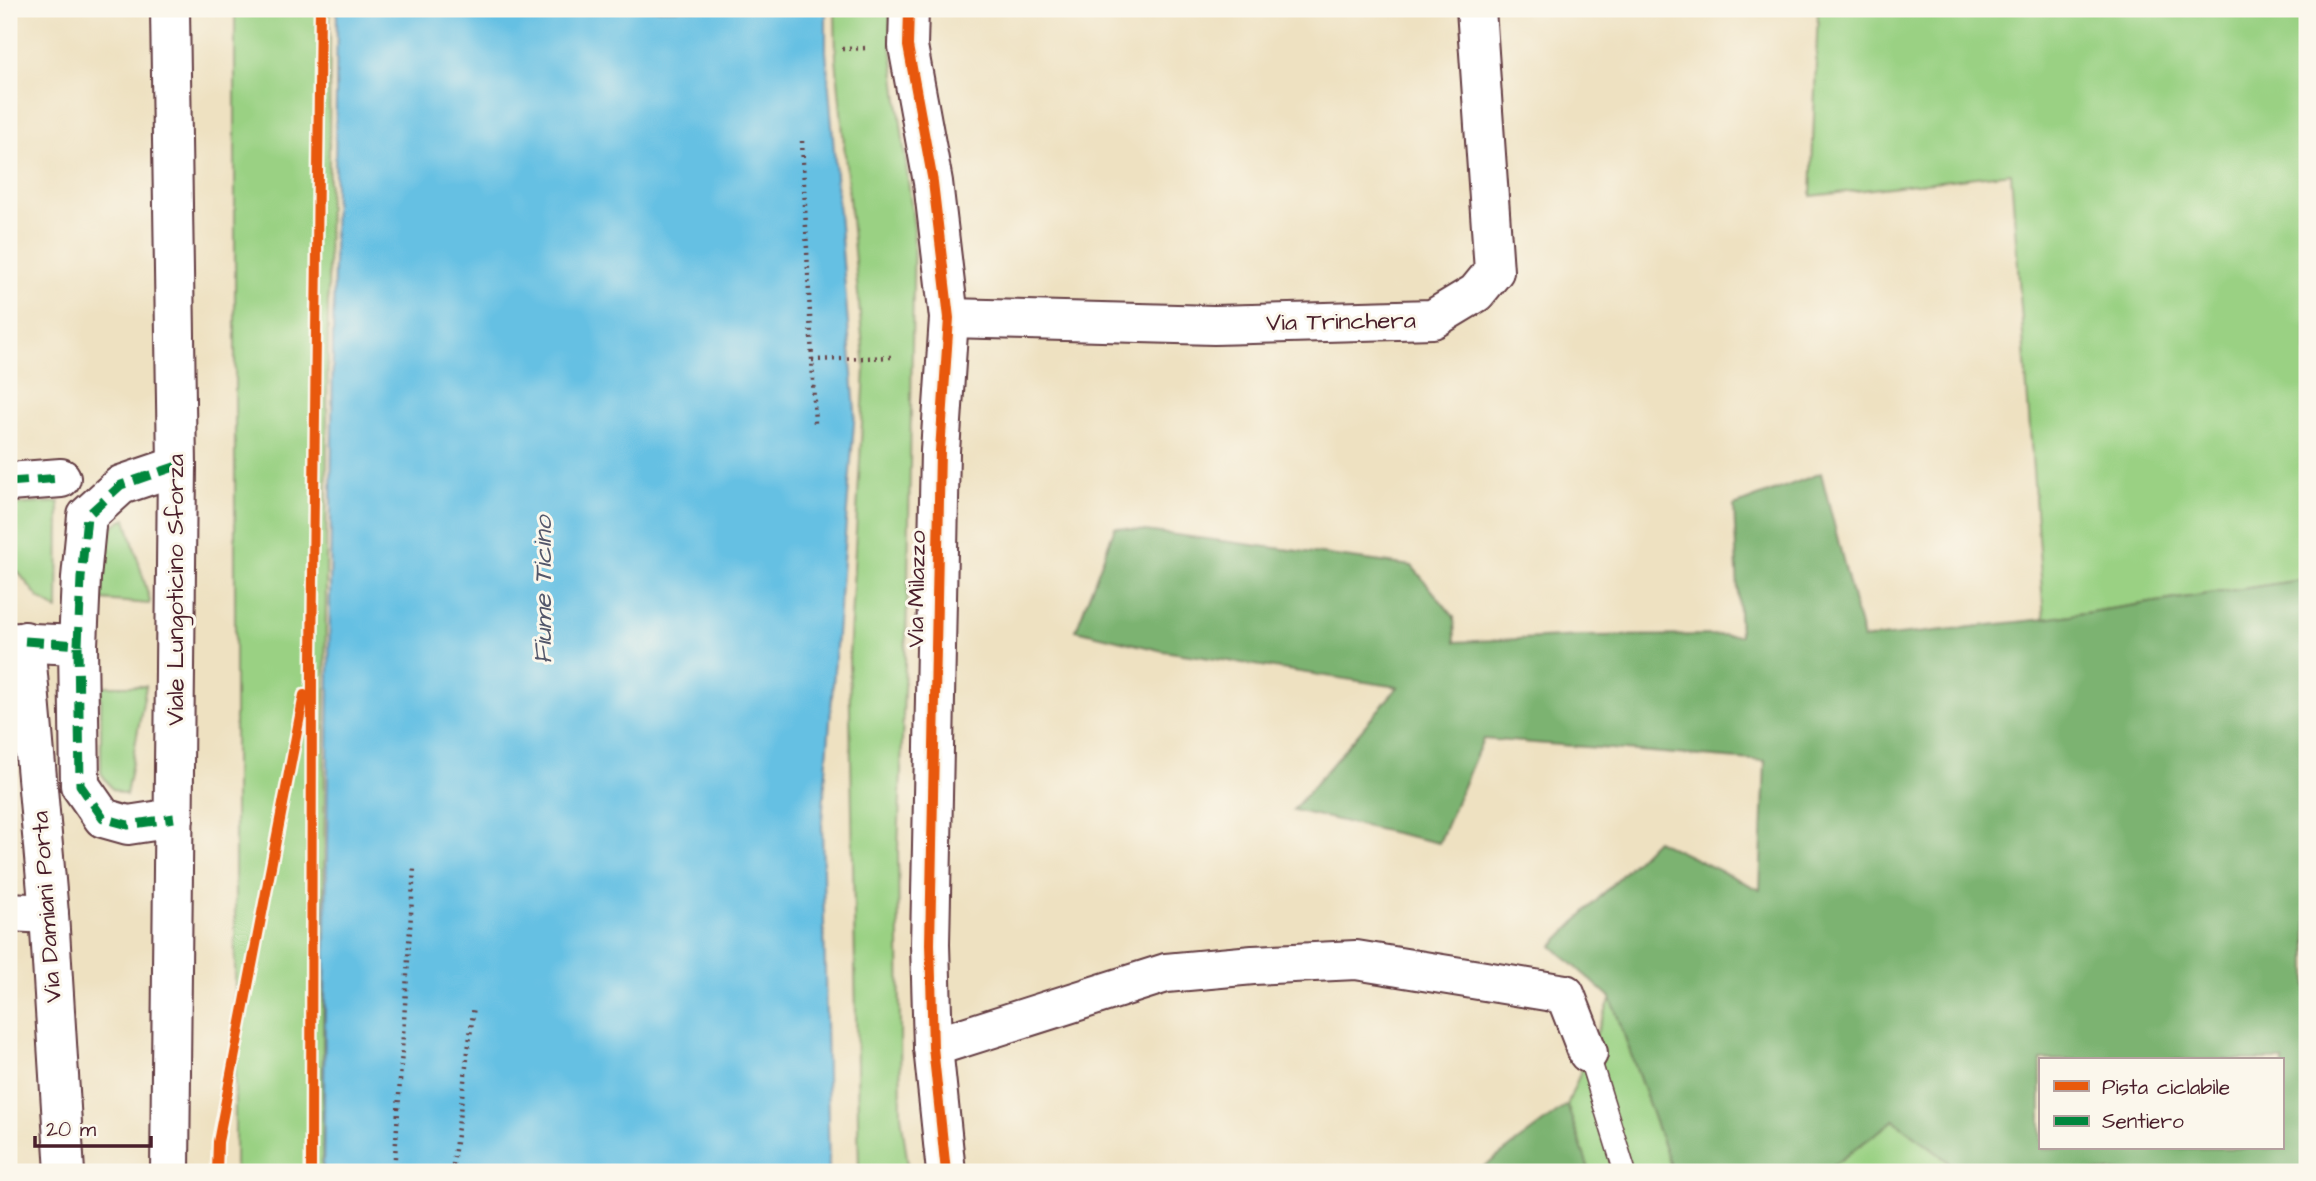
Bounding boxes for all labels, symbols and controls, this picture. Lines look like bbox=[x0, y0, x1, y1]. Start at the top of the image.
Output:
street label: Via Trinchera bbox=[1266, 304, 1416, 340]
street label: Viale Lungoticino Sforza bbox=[159, 454, 194, 726]
water label: Fiume Ticino bbox=[525, 514, 561, 664]
street label: Via Milazzo bbox=[899, 530, 935, 648]
street label: Via Damiani Porta bbox=[23, 810, 71, 1004]
legend bbox=[2039, 1058, 2284, 1150]
text: Pista ciclabile bbox=[2102, 1073, 2230, 1102]
scale bar bbox=[35, 1104, 150, 1148]
text: Sentiero bbox=[2102, 1107, 2184, 1136]
text: 20 m bbox=[46, 1115, 97, 1144]

